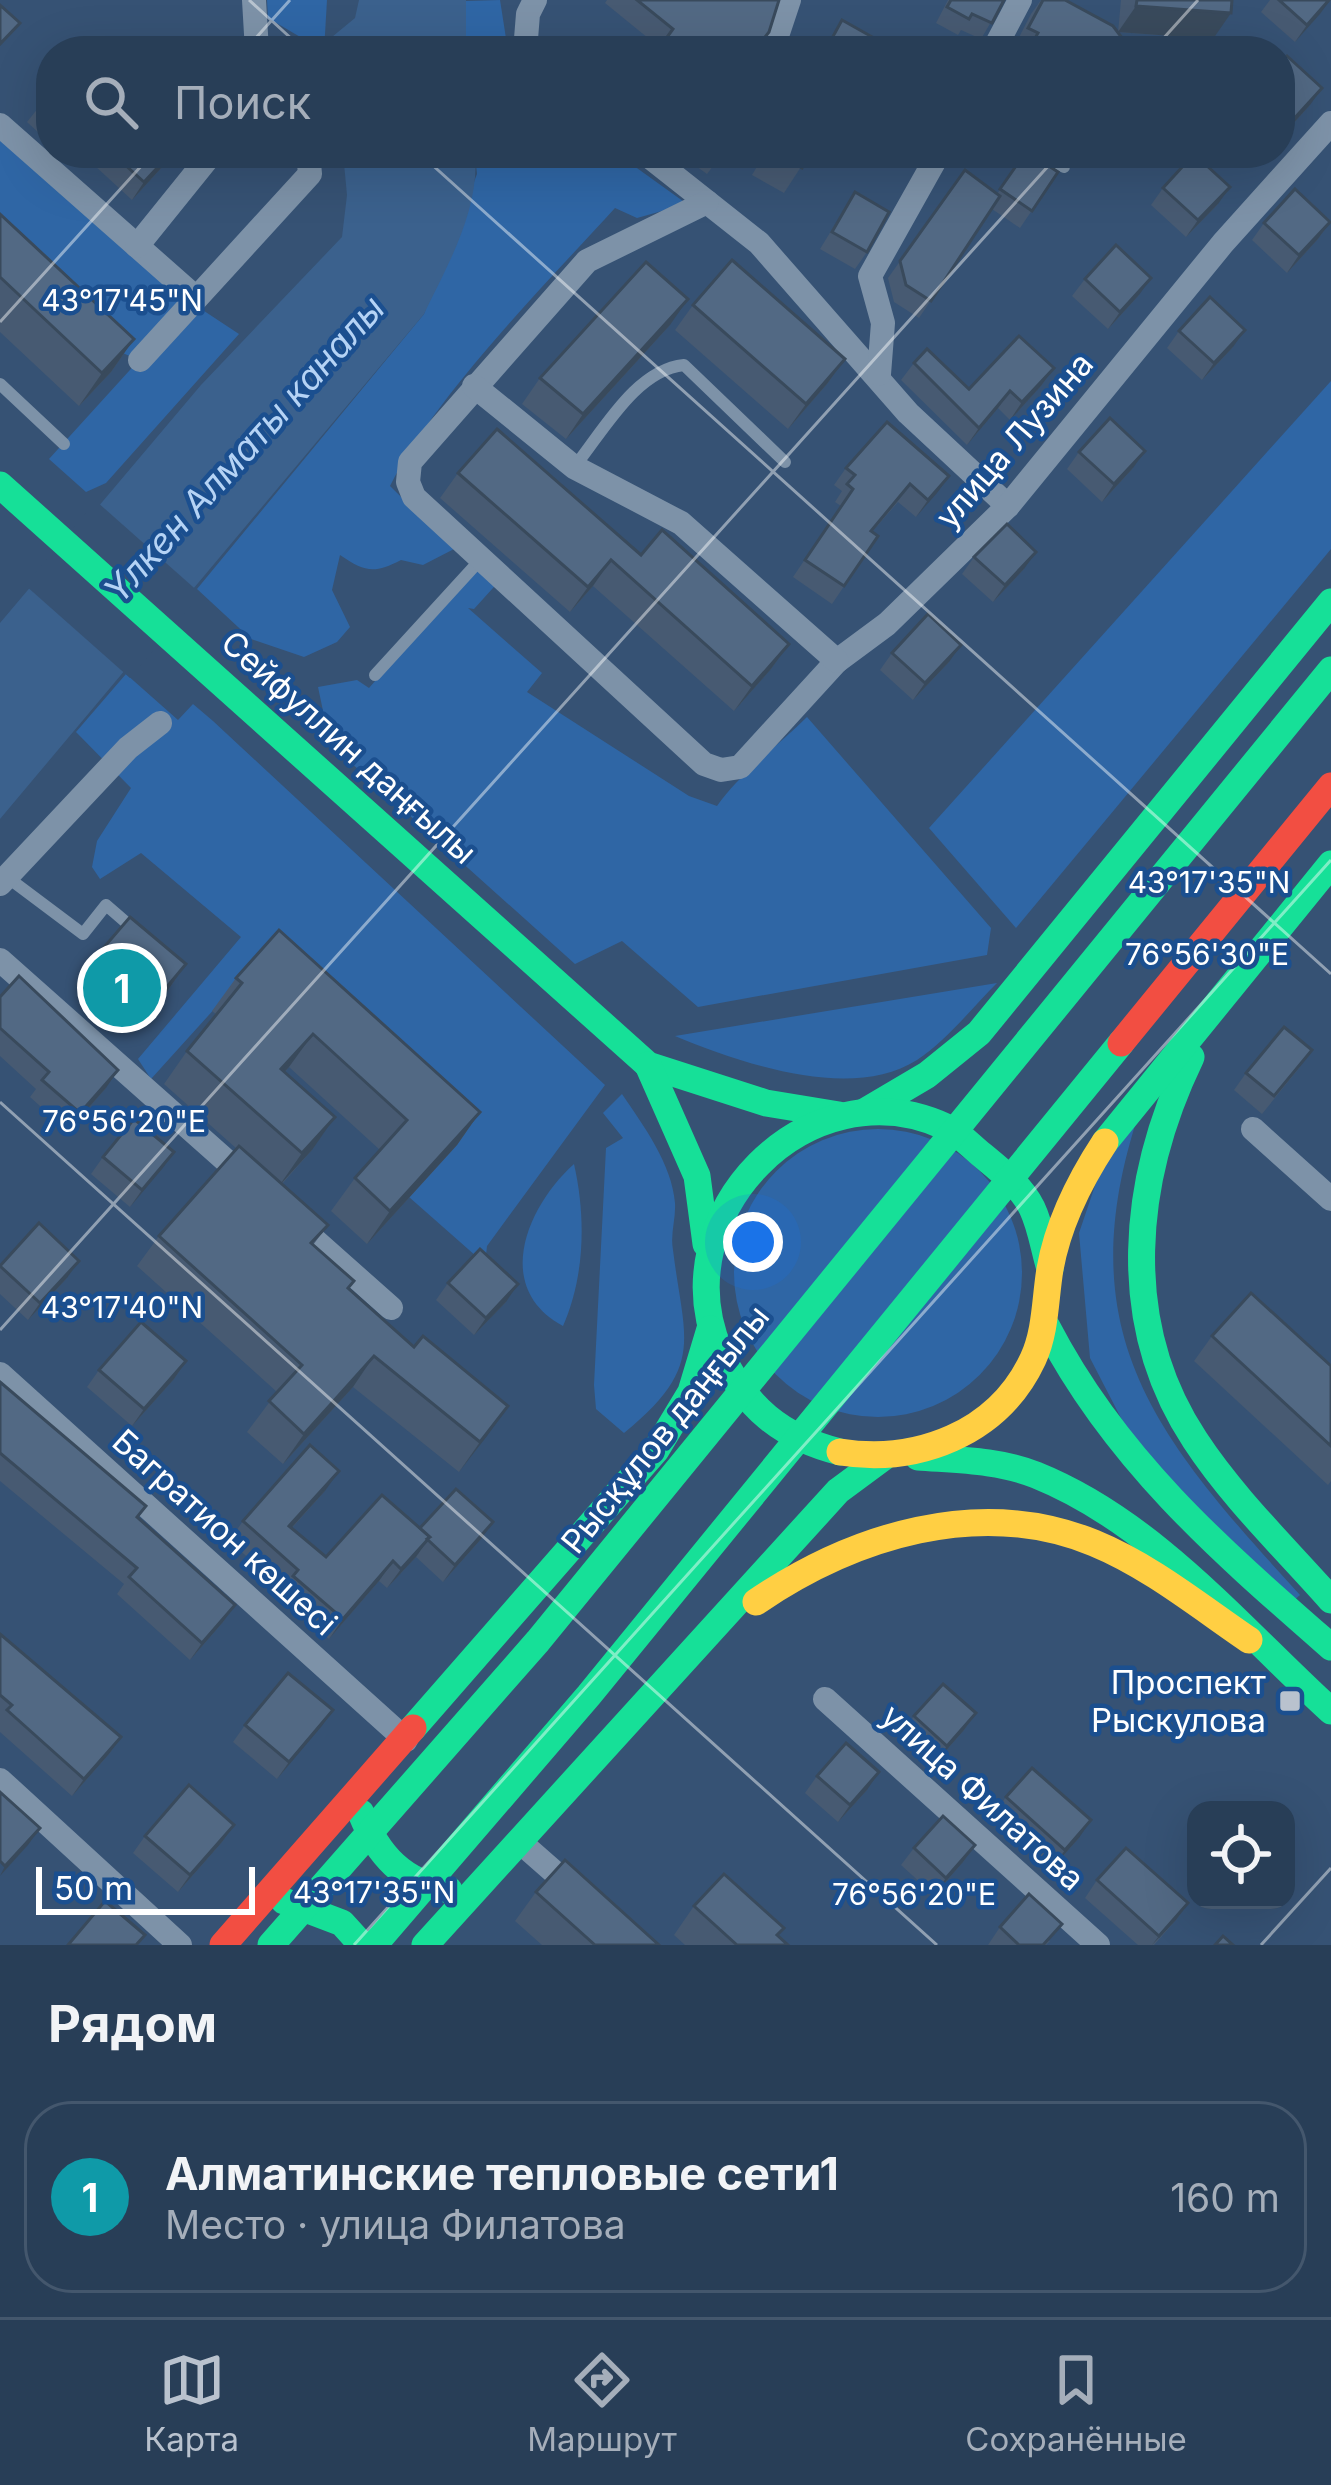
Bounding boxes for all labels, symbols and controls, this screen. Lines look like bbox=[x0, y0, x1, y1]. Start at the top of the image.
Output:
search box bbox=[36, 36, 1295, 168]
icon: search bbox=[78, 69, 144, 135]
text: Поиск bbox=[174, 75, 311, 130]
text: 43°17'45"N bbox=[41, 282, 203, 318]
water label: Үлкен Алматы каналы bbox=[95, 286, 393, 612]
street label: улица Лузина bbox=[927, 344, 1101, 536]
street label: Сейфуллин даңғылы bbox=[213, 622, 485, 872]
text: 43°17'35"N bbox=[1128, 864, 1290, 900]
text: 76°56'30"E bbox=[1125, 936, 1289, 972]
pin: 1 bbox=[83, 943, 161, 1033]
text: 76°56'20"E bbox=[42, 1103, 206, 1139]
your location bbox=[723, 1212, 783, 1272]
text: 43°17'40"N bbox=[41, 1289, 203, 1325]
street label: Рысқұлов даңғылы bbox=[553, 1297, 777, 1561]
street label: Багратион көшесі bbox=[105, 1421, 345, 1643]
place label: Проспект Рыскулова bbox=[1091, 1662, 1267, 1740]
marker: Проспект Рыскулова bbox=[1277, 1688, 1303, 1714]
street label: улица Филатова bbox=[873, 1695, 1093, 1899]
map controls bbox=[1187, 1801, 1295, 1909]
button: locate bbox=[1187, 1801, 1295, 1909]
scale bar bbox=[36, 1861, 255, 1914]
text: 50 m bbox=[54, 1868, 133, 1908]
text: 43°17'35"N bbox=[293, 1874, 455, 1910]
text: 76°56'20"E bbox=[832, 1876, 996, 1912]
text: Рядом bbox=[48, 1993, 217, 2054]
text: Алматинские тепловые сети1 bbox=[165, 2146, 839, 2201]
text: 1 bbox=[82, 2174, 98, 2221]
text: 160 m bbox=[1170, 2174, 1280, 2221]
text: Место · улица Филатова bbox=[165, 2201, 626, 2248]
tab: Карта bbox=[144, 2347, 239, 2459]
tab: Маршрут bbox=[527, 2347, 677, 2459]
tab: Сохранённые bbox=[965, 2347, 1187, 2459]

